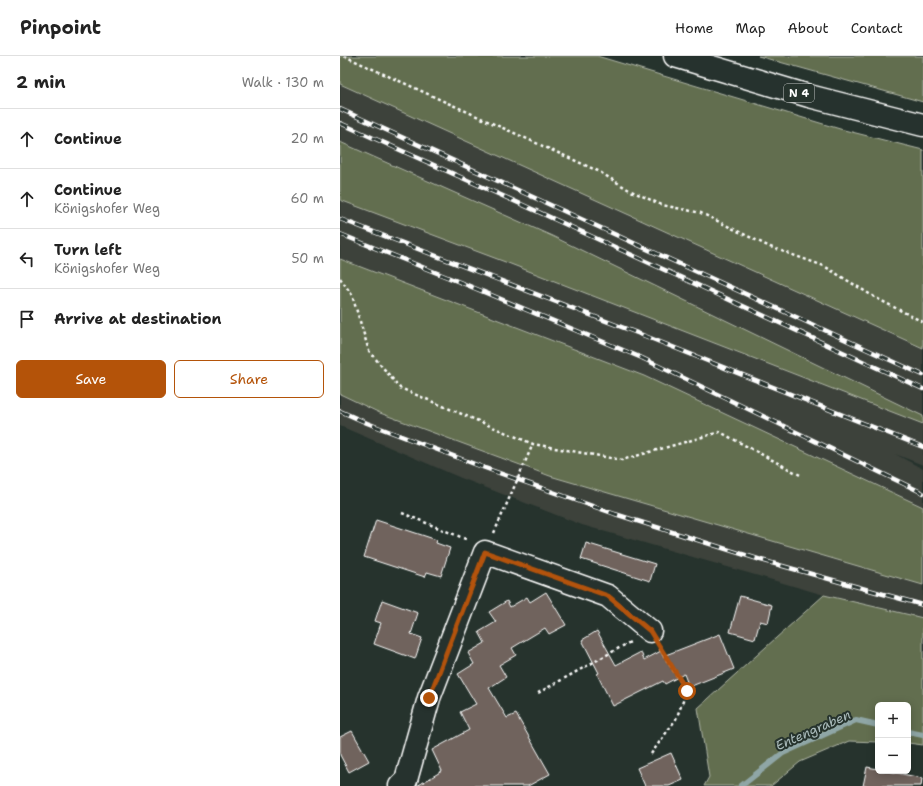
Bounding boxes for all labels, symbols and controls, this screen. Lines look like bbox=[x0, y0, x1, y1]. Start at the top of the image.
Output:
text: Pinpoint bbox=[20, 15, 101, 40]
text: Home bbox=[675, 19, 714, 37]
text: Map bbox=[736, 19, 766, 37]
text: About bbox=[788, 19, 829, 37]
text: Contact bbox=[851, 19, 903, 37]
text: 2 min bbox=[16, 71, 66, 93]
text: Walk · 130 m bbox=[242, 74, 324, 91]
road number: N 4 bbox=[784, 84, 814, 102]
icon: ahead bbox=[16, 128, 38, 150]
text: Continue bbox=[54, 129, 122, 149]
text: 20 m bbox=[291, 130, 324, 147]
text: Continue bbox=[54, 180, 122, 200]
icon: ahead bbox=[16, 188, 38, 210]
text: 60 m bbox=[291, 190, 324, 207]
text: Königshofer Weg bbox=[54, 200, 160, 217]
text: Turn left bbox=[54, 240, 122, 260]
icon: left bbox=[16, 248, 38, 270]
text: 50 m bbox=[291, 250, 324, 267]
text: Königshofer Weg bbox=[54, 260, 160, 277]
icon: arrive bbox=[16, 308, 38, 330]
text: Arrive at destination bbox=[54, 309, 222, 329]
button: Save bbox=[16, 360, 166, 398]
button: Share bbox=[174, 360, 324, 398]
route start bbox=[678, 682, 696, 700]
route end bbox=[420, 689, 438, 707]
map controls bbox=[875, 702, 911, 774]
button: + bbox=[875, 702, 911, 738]
water label: Entengraben bbox=[773, 706, 853, 754]
button: − bbox=[875, 738, 911, 774]

